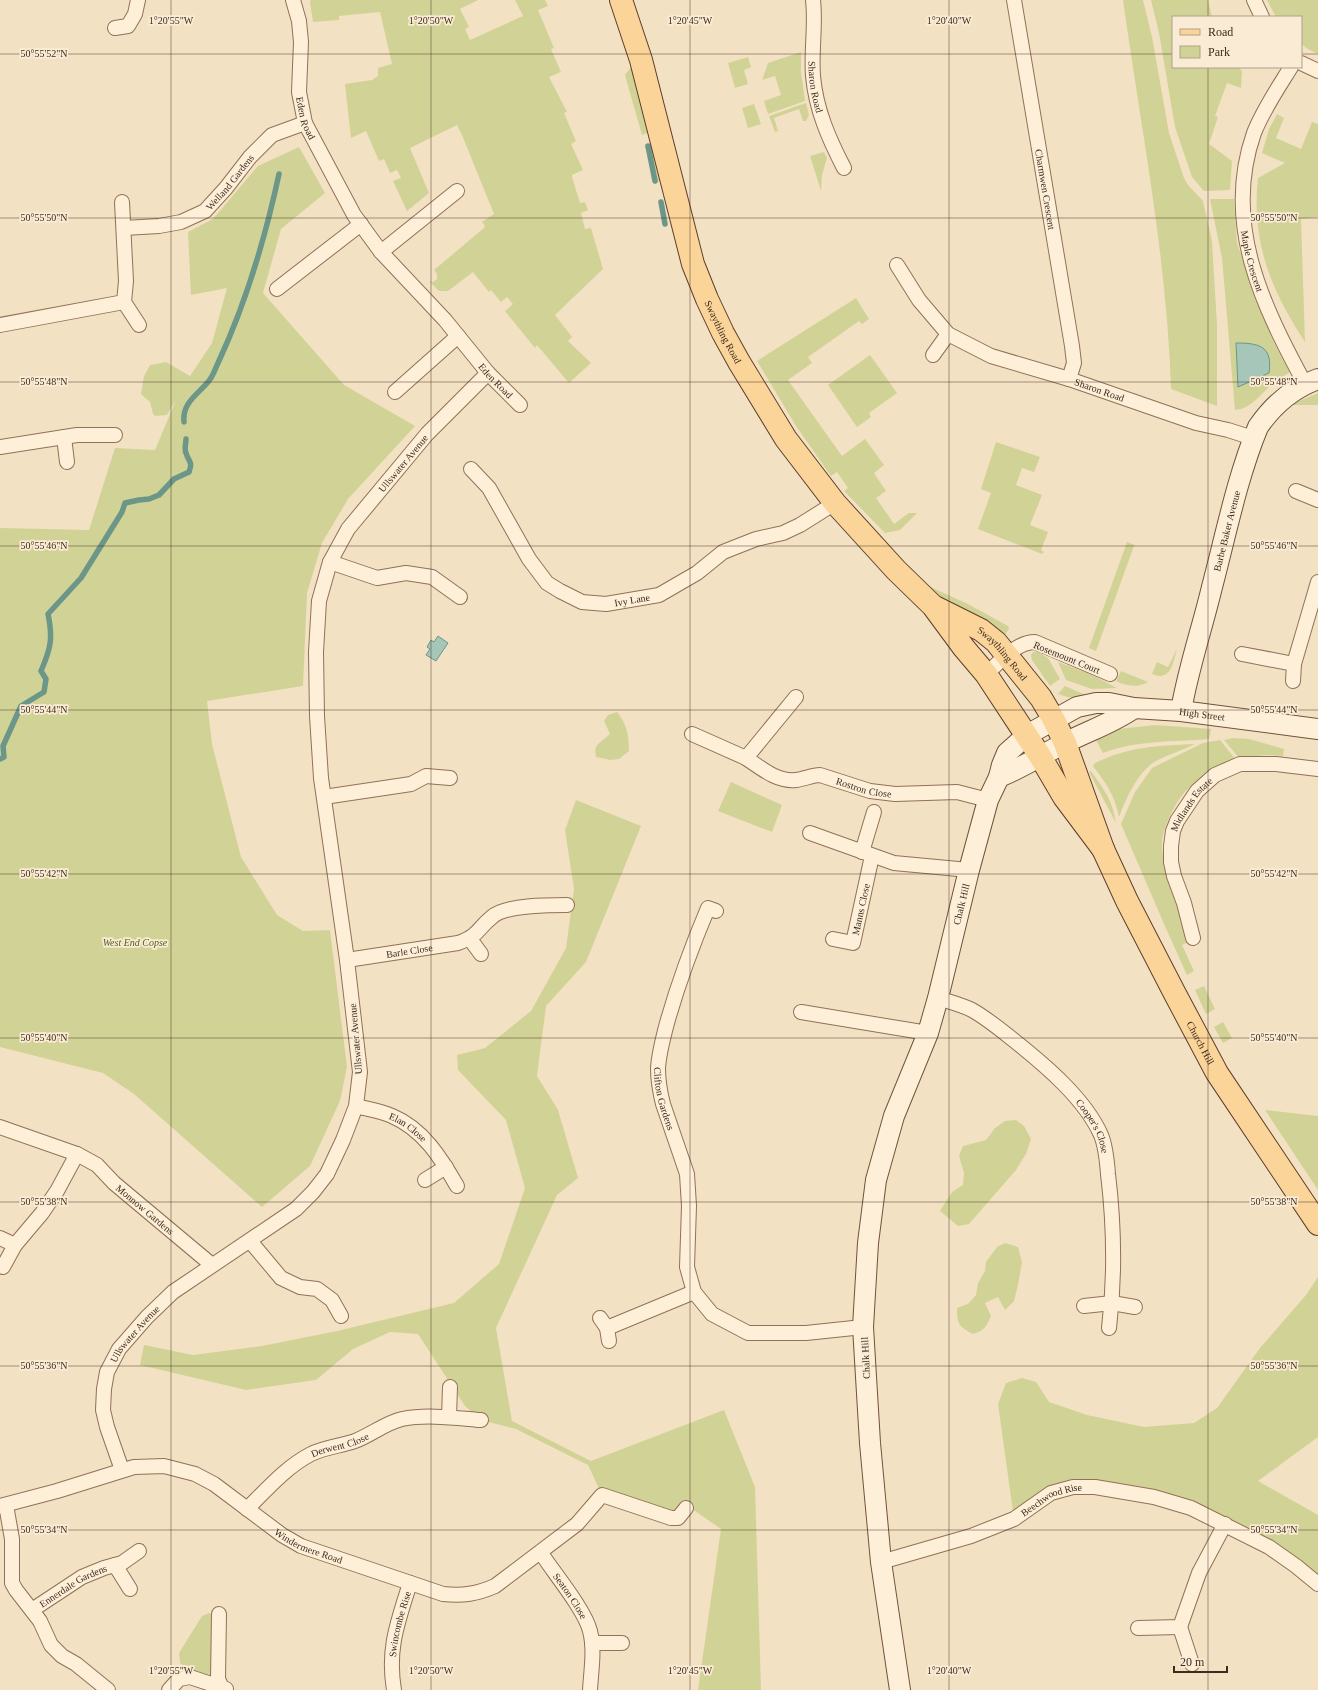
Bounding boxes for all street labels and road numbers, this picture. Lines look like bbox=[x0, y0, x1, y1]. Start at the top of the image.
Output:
street label: Sharon Road bbox=[807, 61, 825, 114]
street label: Eden Road bbox=[294, 96, 318, 141]
street label: Charmwen Crescent bbox=[1033, 148, 1057, 231]
street label: Welland Gardens bbox=[204, 152, 256, 212]
street label: Maple Crescent bbox=[1239, 229, 1266, 294]
street label: Swaythling Road bbox=[702, 299, 744, 365]
street label: Eden Road bbox=[476, 361, 515, 400]
street label: Sharon Road bbox=[1073, 376, 1126, 404]
street label: Ullswater Avenue bbox=[376, 432, 431, 494]
street label: Barbe Baker Avenue bbox=[1211, 489, 1243, 572]
street label: Ivy Lane bbox=[614, 592, 651, 608]
street label: Swaythling Road bbox=[976, 624, 1029, 683]
street label: Rosemount Court bbox=[1032, 639, 1102, 676]
street label: High Street bbox=[1179, 706, 1226, 723]
street label: Rostron Close bbox=[835, 775, 893, 800]
street label: Midlands Estate bbox=[1168, 775, 1215, 833]
street label: Manns Close bbox=[850, 882, 872, 936]
street label: Chalk Hill bbox=[951, 882, 972, 926]
street label: Barle Close bbox=[385, 942, 434, 960]
street label: Ullswater Avenue bbox=[347, 1002, 364, 1075]
street label: Church Hill bbox=[1184, 1019, 1217, 1067]
street label: Clifton Gardens bbox=[652, 1067, 677, 1132]
street label: Cooper's Close bbox=[1074, 1097, 1111, 1155]
street label: Elan Close bbox=[388, 1111, 429, 1145]
street label: Monnow Gardens bbox=[114, 1182, 176, 1237]
street label: Ullswater Avenue bbox=[108, 1303, 162, 1364]
street label: Chalk Hill bbox=[859, 1337, 872, 1379]
street label: Derwent Close bbox=[309, 1430, 371, 1459]
street label: Beechwood Rise bbox=[1019, 1482, 1082, 1519]
street label: Windermere Road bbox=[272, 1526, 344, 1566]
street label: Ennerdale Gardens bbox=[37, 1562, 108, 1610]
street label: Seaton Close bbox=[551, 1571, 590, 1621]
street label: Swincombe Rise bbox=[387, 1589, 413, 1657]

